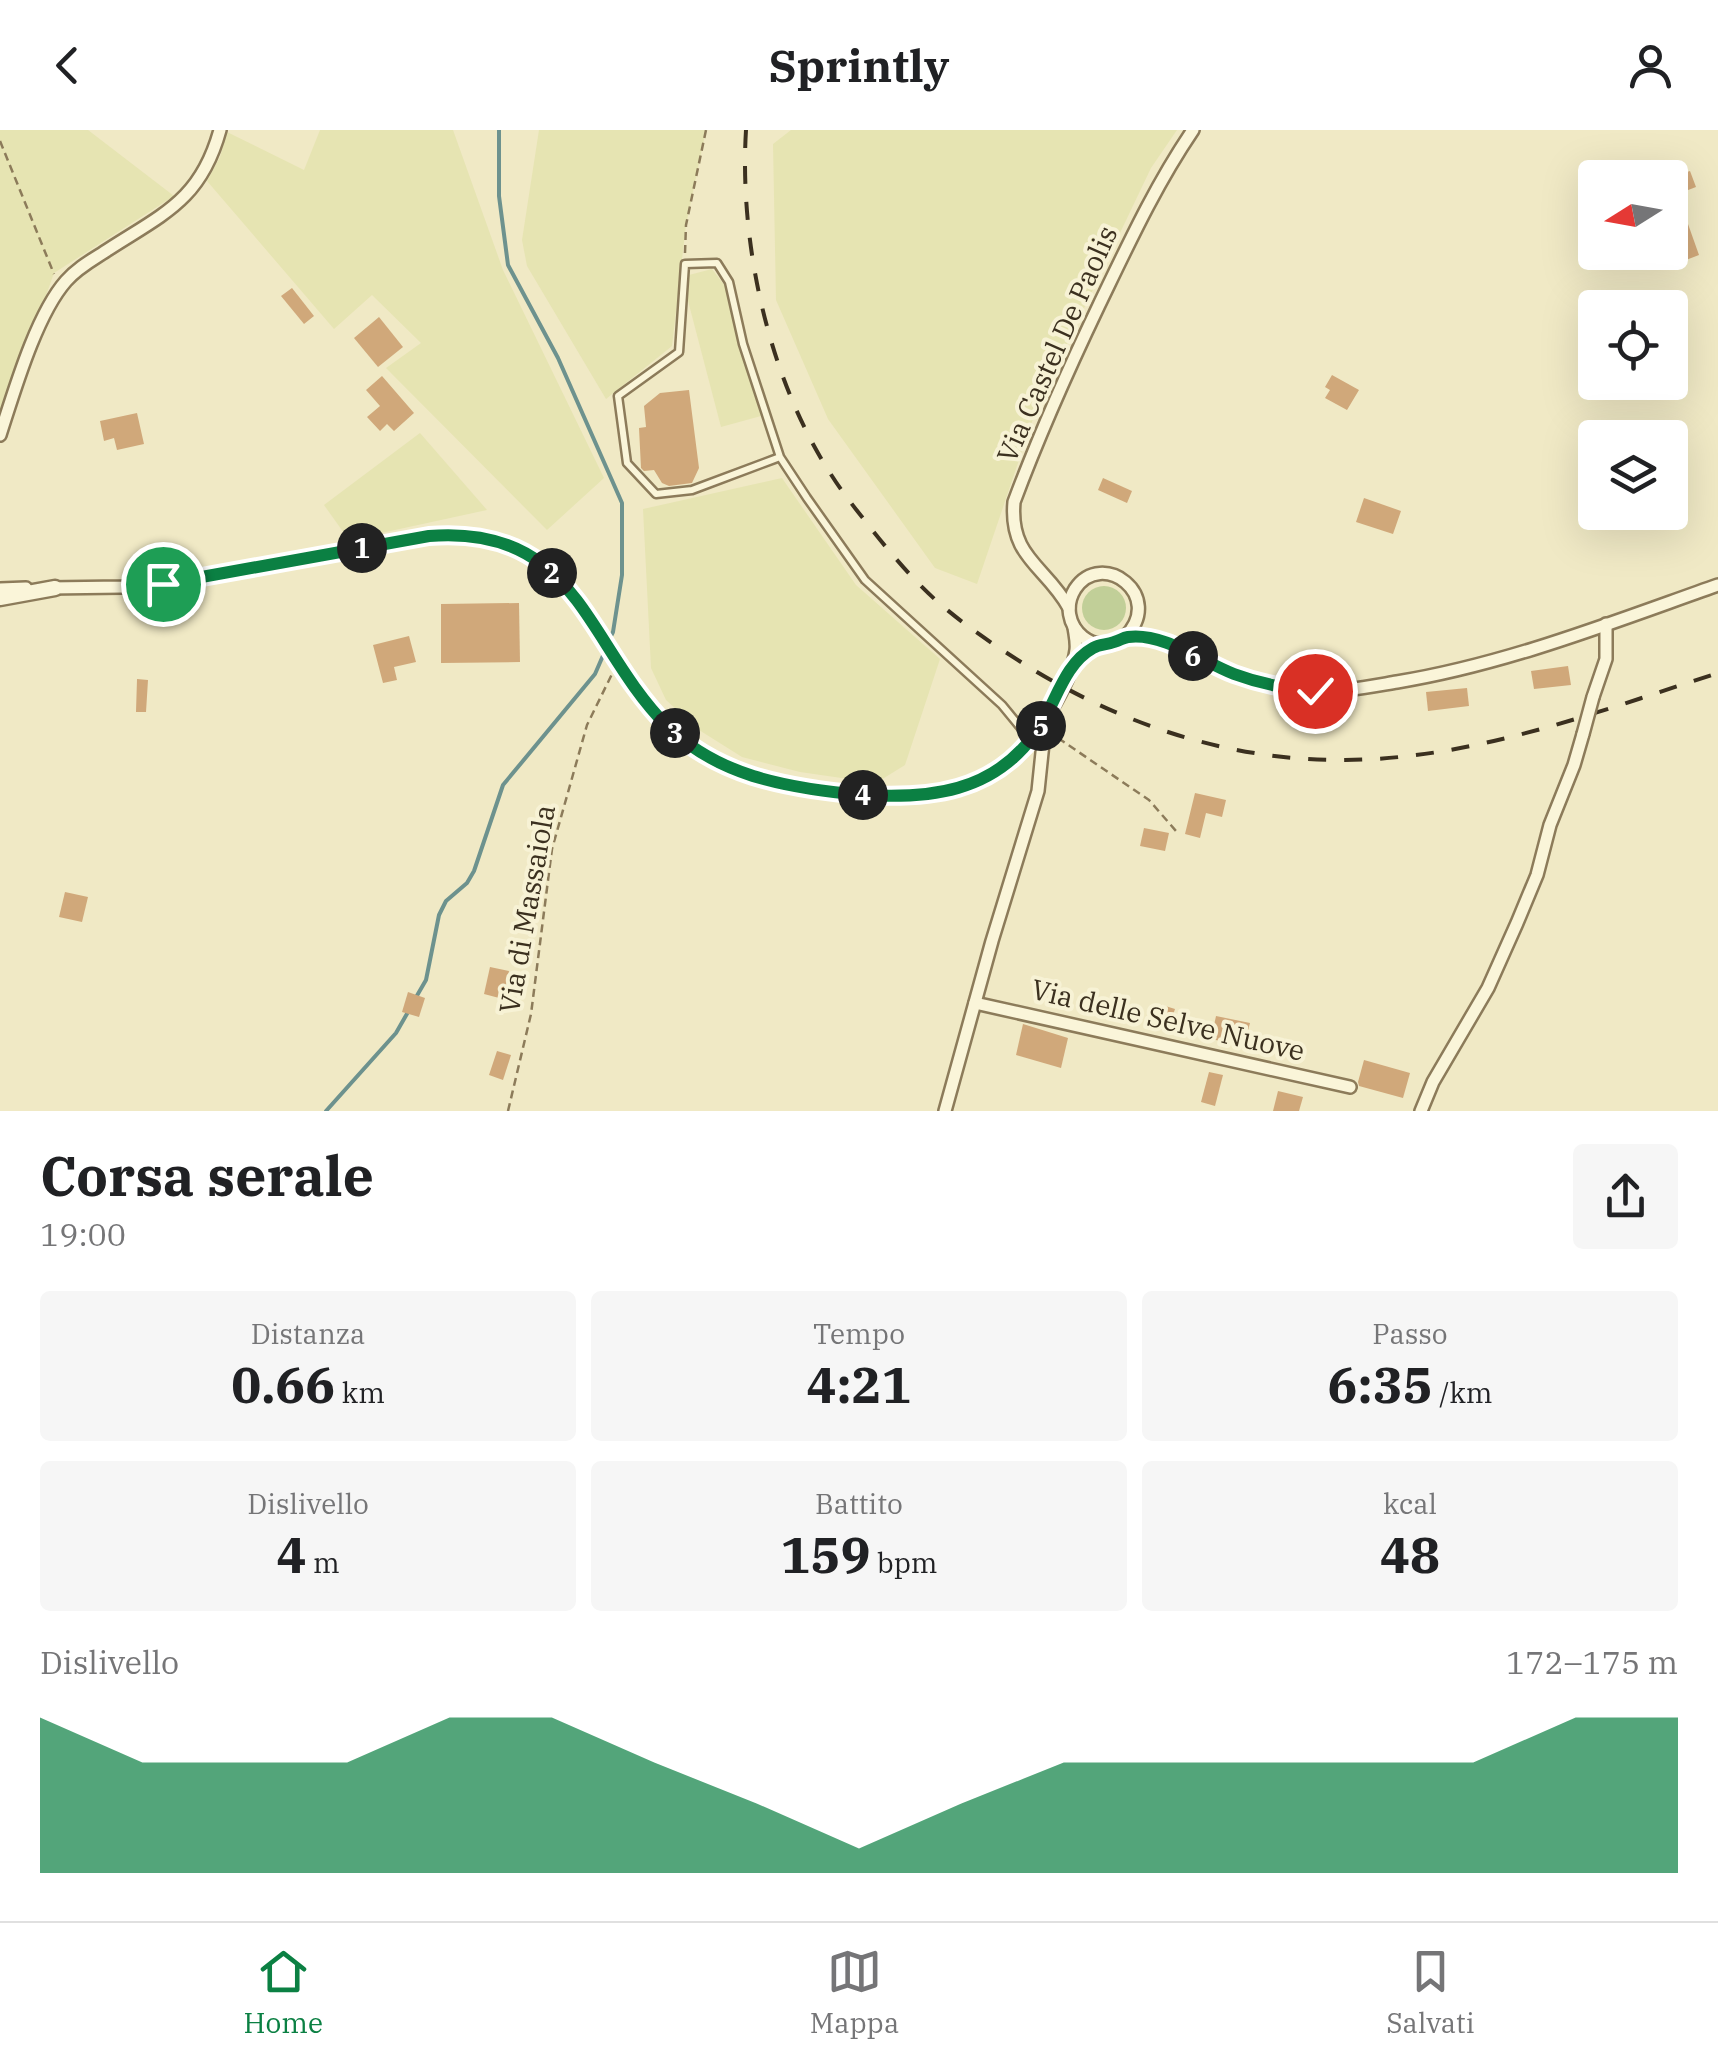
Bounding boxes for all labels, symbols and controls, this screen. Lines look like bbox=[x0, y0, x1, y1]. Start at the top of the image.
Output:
text: Sprintly bbox=[769, 36, 949, 94]
icon: back bbox=[40, 38, 95, 93]
icon: person bbox=[1623, 38, 1678, 93]
north arrow bbox=[1578, 160, 1688, 270]
map controls bbox=[1578, 160, 1688, 530]
street label: Via Castel De Paolis bbox=[988, 220, 1125, 468]
button: locate bbox=[1578, 290, 1688, 400]
button: layers bbox=[1578, 420, 1688, 530]
pin: 1 bbox=[337, 523, 387, 573]
text: 1 bbox=[354, 529, 370, 566]
pin bbox=[121, 542, 206, 627]
pin: 2 bbox=[527, 548, 577, 598]
text: 2 bbox=[544, 554, 560, 591]
icon: arrive bbox=[136, 557, 191, 612]
pin: 6 bbox=[1168, 631, 1218, 681]
text: 6 bbox=[1185, 637, 1201, 674]
pin bbox=[1273, 649, 1358, 734]
icon: check bbox=[1288, 664, 1343, 719]
pin: 5 bbox=[1016, 701, 1066, 751]
text: 5 bbox=[1033, 707, 1049, 744]
pin: 3 bbox=[650, 708, 700, 758]
text: 3 bbox=[667, 714, 683, 751]
pin: 4 bbox=[838, 770, 888, 820]
text: 4 bbox=[855, 776, 871, 813]
street label: Via di Massaiola bbox=[490, 802, 563, 1016]
street label: Via delle Selve Nuove bbox=[1028, 970, 1308, 1069]
text: Corsa serale bbox=[40, 1140, 374, 1211]
button: share bbox=[1573, 1144, 1678, 1249]
text: 19:00 bbox=[40, 1213, 126, 1255]
text: Distanza bbox=[251, 1315, 365, 1352]
text: Tempo bbox=[813, 1315, 905, 1352]
text: Passo bbox=[1372, 1315, 1448, 1352]
text: 0.66 bbox=[231, 1352, 335, 1417]
text: 4:21 bbox=[806, 1352, 912, 1417]
text: 6:35 bbox=[1328, 1352, 1433, 1417]
text: km bbox=[335, 1374, 385, 1411]
text: /km bbox=[1433, 1374, 1492, 1411]
text: Dislivello bbox=[247, 1485, 369, 1522]
text: Battito bbox=[815, 1485, 903, 1522]
text: kcal bbox=[1383, 1485, 1437, 1522]
text: 4 bbox=[276, 1522, 306, 1587]
text: 159 bbox=[780, 1522, 870, 1587]
text: 48 bbox=[1380, 1522, 1440, 1587]
text: m bbox=[306, 1544, 340, 1581]
text: bpm bbox=[870, 1544, 938, 1581]
text: Dislivello bbox=[40, 1641, 179, 1683]
text: 172–175 m bbox=[1506, 1641, 1678, 1683]
tab: Home bbox=[243, 1944, 323, 2041]
tab: Mappa bbox=[810, 1944, 899, 2041]
tab: Salvati bbox=[1386, 1944, 1475, 2041]

